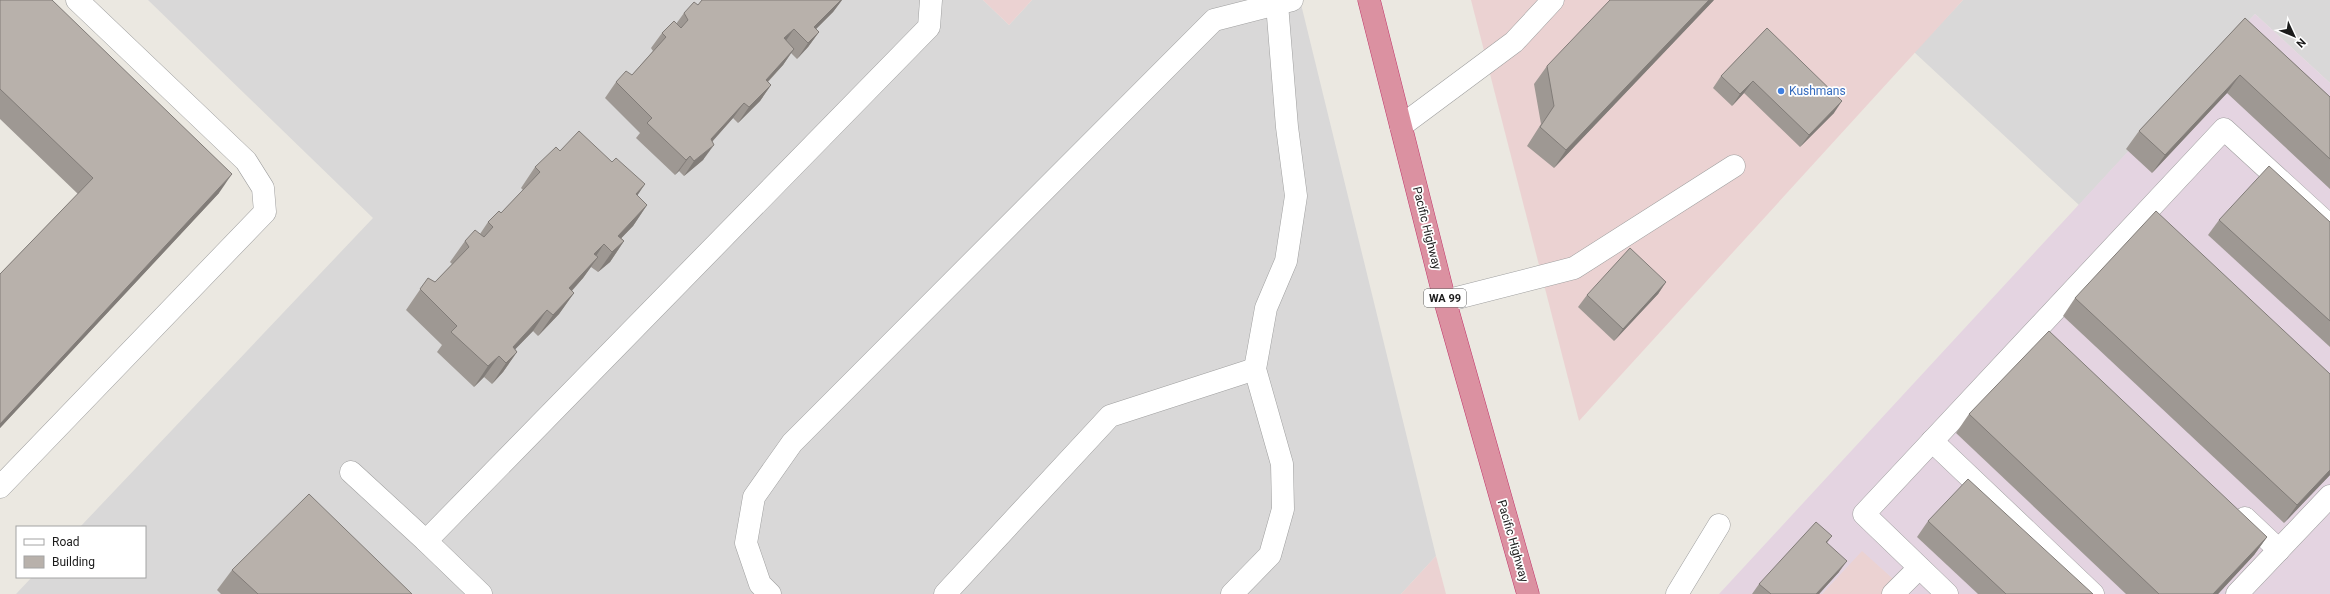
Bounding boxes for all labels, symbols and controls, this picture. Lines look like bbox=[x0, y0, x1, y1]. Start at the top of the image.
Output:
north arrow bbox=[2274, 16, 2314, 56]
text: N bbox=[2293, 35, 2308, 50]
place label: Kushmans bbox=[1789, 84, 1846, 98]
marker: Kushmans bbox=[1776, 86, 1786, 96]
street label: Pacific Highway bbox=[1410, 185, 1444, 271]
road number: WA 99 bbox=[1424, 289, 1466, 307]
street label: Pacific Highway bbox=[1495, 498, 1532, 584]
legend bbox=[16, 526, 146, 578]
text: Road bbox=[52, 535, 80, 549]
text: Building bbox=[52, 555, 95, 569]

